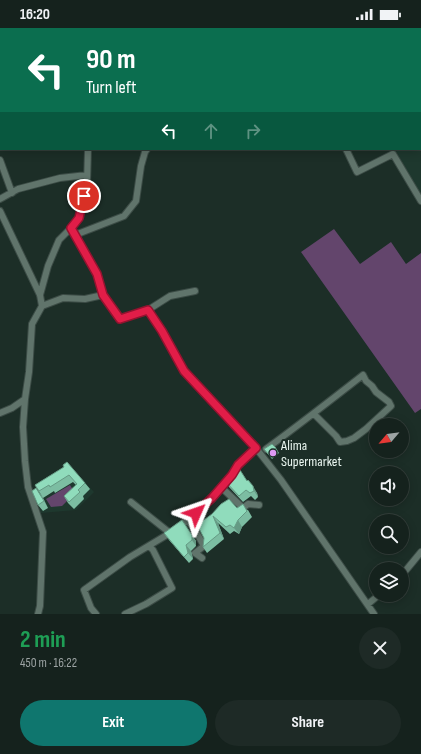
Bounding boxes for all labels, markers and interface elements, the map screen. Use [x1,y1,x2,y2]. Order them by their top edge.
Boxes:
text: 16:20 [20,5,50,24]
text: 90 m [86,43,136,76]
icon: left [20,44,72,96]
text: Turn left [86,77,137,98]
icon: left [158,120,180,142]
icon: ahead [200,120,222,142]
icon: right [242,120,264,142]
pin [67,179,101,213]
icon: arrive [73,185,95,207]
north arrow [369,418,409,458]
map controls [369,418,409,602]
place label: Alima Supermarket [280,437,342,470]
marker: Alima Supermarket [268,448,278,458]
button: sound [369,466,409,506]
position arrow [175,492,217,534]
button: search [369,514,409,554]
button: layers [369,562,409,602]
text: 2 min [20,625,66,654]
button: close [359,627,401,669]
text: 450 m · 16:22 [20,655,77,671]
button: Exit [20,700,207,746]
button: Share [215,700,401,746]

